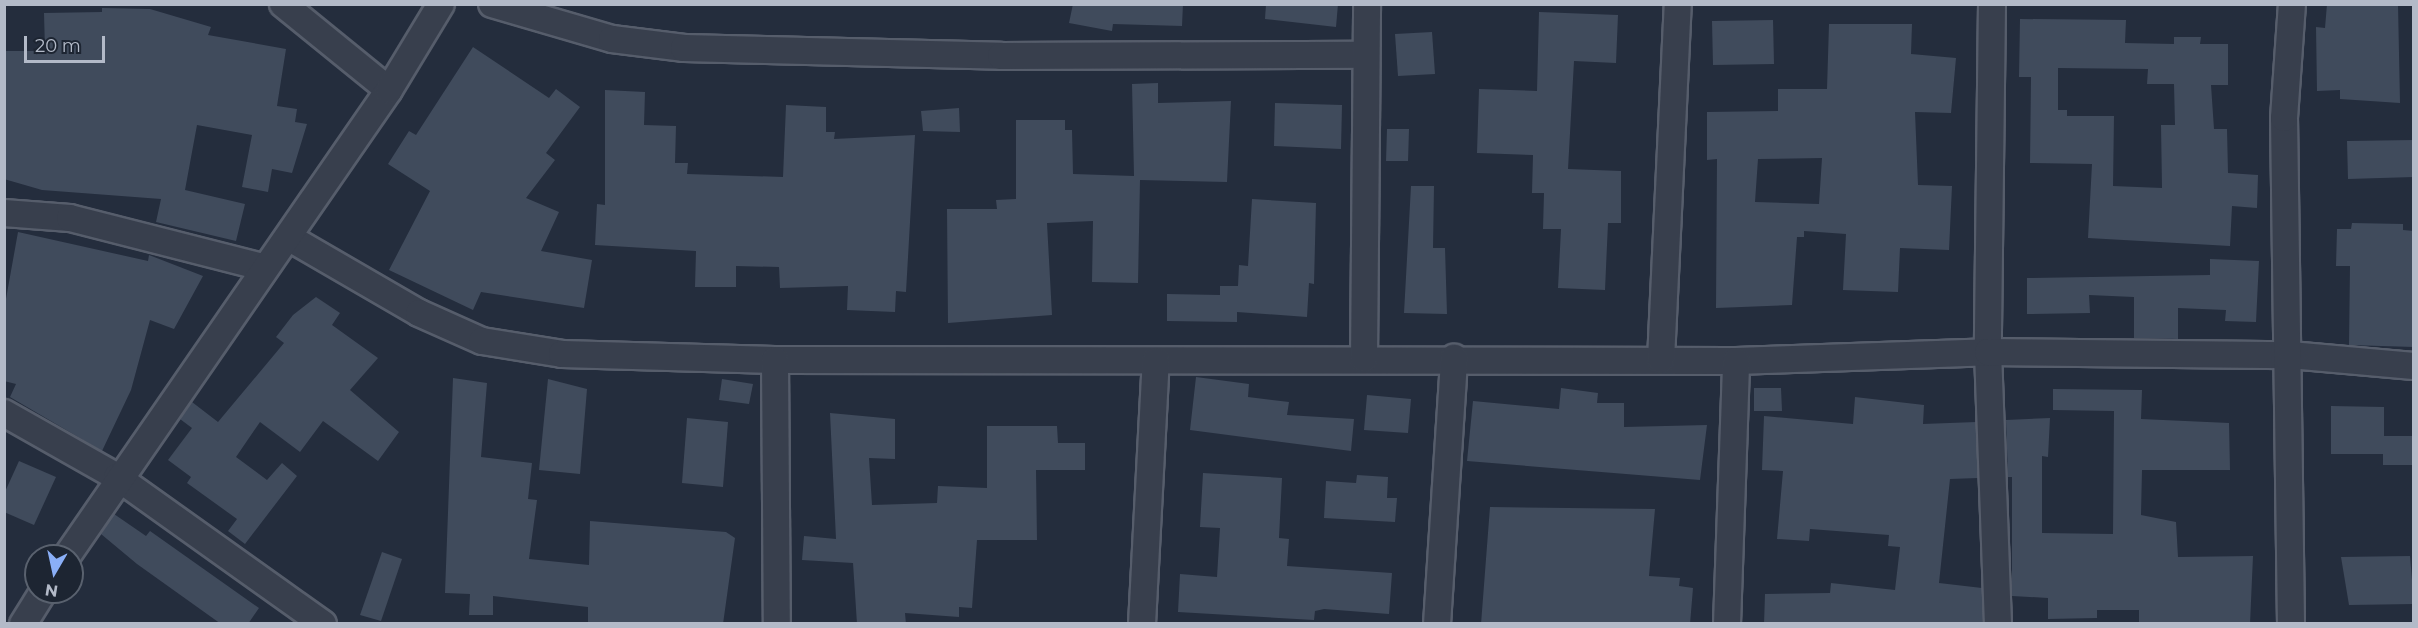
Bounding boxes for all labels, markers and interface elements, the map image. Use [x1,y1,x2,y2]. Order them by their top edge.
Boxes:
scale bar [27,24,108,62]
text: 20 m [35,35,81,57]
north arrow [24,544,84,604]
text: N [44,580,59,601]

